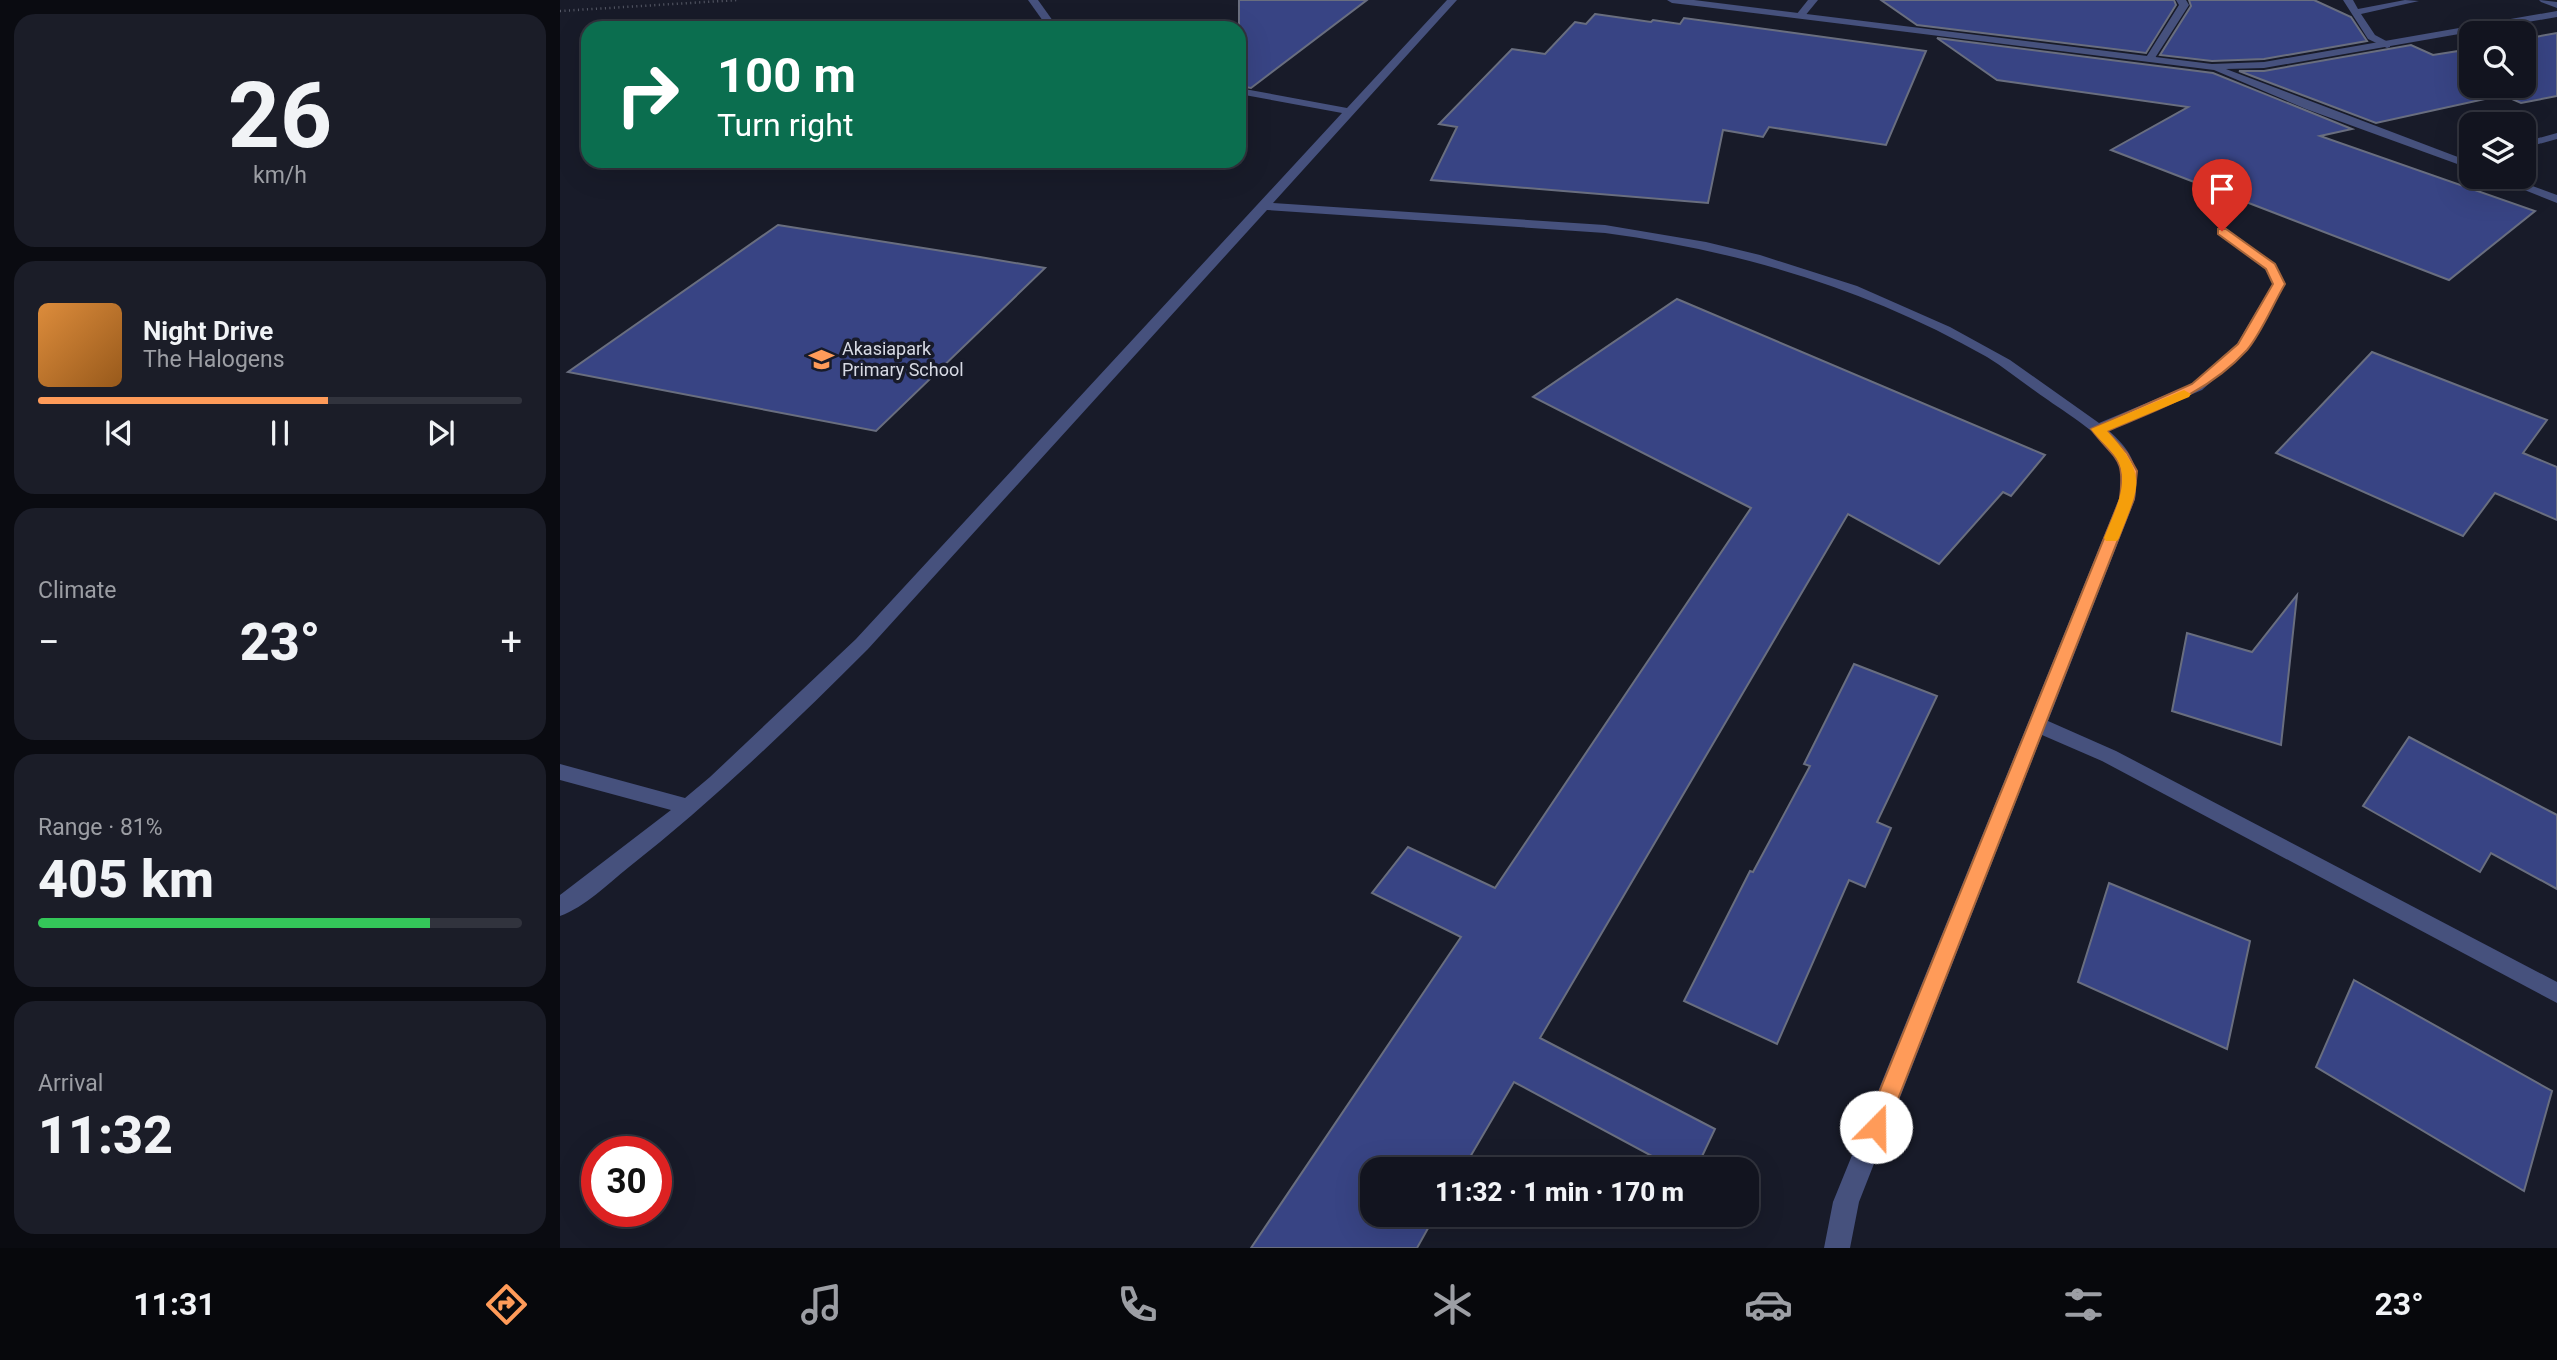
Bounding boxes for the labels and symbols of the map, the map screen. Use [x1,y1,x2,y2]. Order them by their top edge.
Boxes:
pin [2192,159,2252,231]
place label: Akasiapark Primary School [842,338,964,380]
school or university icon: Akasiapark Primary School [808,345,836,373]
position arrow [1839,1090,1913,1164]
speed limit sign: 30 [581,1136,672,1227]

